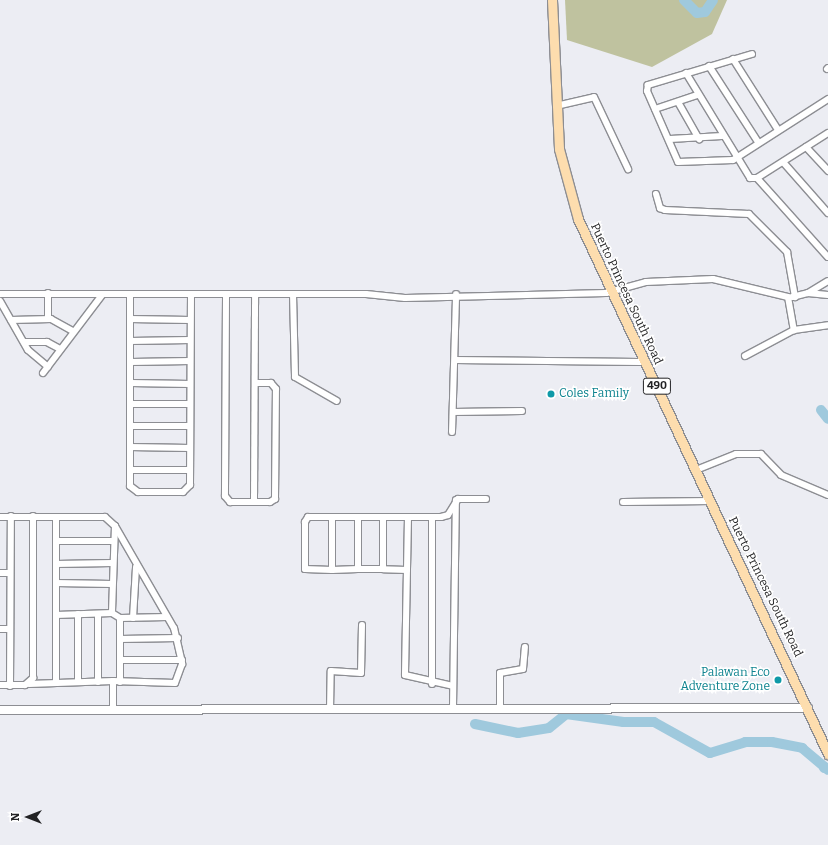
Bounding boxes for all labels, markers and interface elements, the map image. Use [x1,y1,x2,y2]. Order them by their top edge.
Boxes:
street label: Puerto Princesa South Road [587,221,665,367]
road number: 490 [642,377,672,395]
place label: Coles Family [559,387,629,401]
marker: Coles Family [546,389,556,399]
street label: Puerto Princesa South Road [725,515,805,659]
place label: Palawan Eco Adventure Zone [680,666,770,694]
marker: Palawan Eco Adventure Zone [773,675,783,685]
north arrow [8,797,48,837]
text: N [9,813,22,821]

